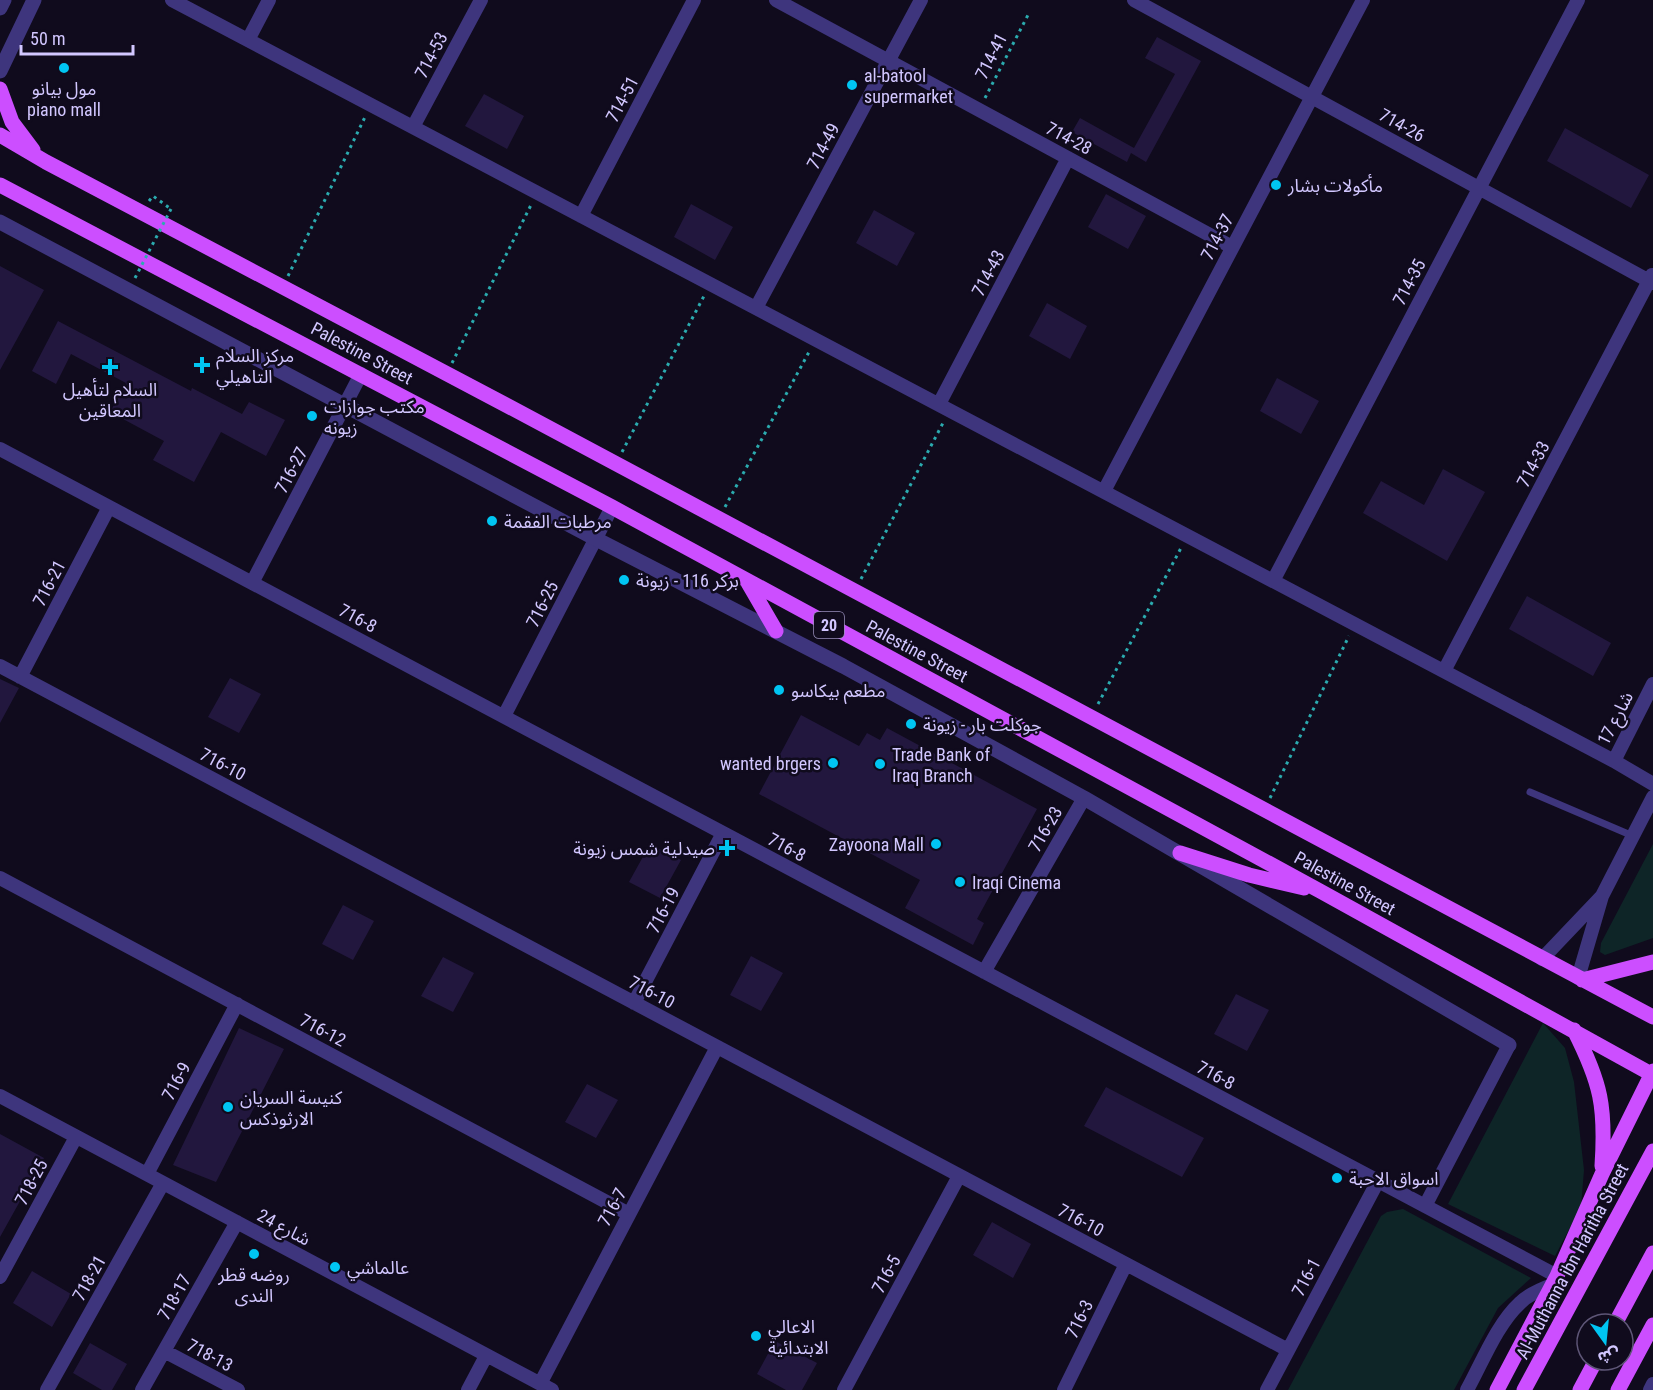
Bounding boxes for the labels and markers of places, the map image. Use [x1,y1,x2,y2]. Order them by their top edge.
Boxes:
marker: مول بيانو piano mall [57,61,71,75]
place label: al-batool supermarket [864,65,953,107]
place label: مول بيانو piano mall [27,78,101,120]
marker: al-batool supermarket [845,78,859,92]
place label: مأكولات بشار [1287,174,1383,197]
marker: مأكولات بشار [1269,178,1283,192]
place label: مركز السلام التاهيلي [216,345,294,390]
marker: مركز السلام التاهيلي [193,356,211,374]
marker: السلام لتأهيل المعاقين [101,358,119,376]
place label: السلام لتأهيل المعاقين [63,378,157,422]
place label: مكتب جوازات زيونه [324,396,425,439]
marker: مكتب جوازات زيونه [305,409,319,423]
place label: مرطبات الفقمة [504,511,612,533]
marker: مرطبات الفقمة [485,514,499,528]
place label: بركر 116 - زيونة [636,570,739,592]
marker: بركر 116 - زيونة [617,573,631,587]
place label: مطعم بيكاسو [791,680,885,704]
marker: مطعم بيكاسو [772,683,786,697]
place label: جوكلت بار - زيونة [923,714,1042,736]
marker: جوكلت بار - زيونة [904,717,918,731]
place label: Trade Bank of Iraq Branch [892,744,990,786]
place label: wanted brgers [720,753,821,774]
marker: wanted brgers [826,756,840,770]
marker: Trade Bank of Iraq Branch [873,757,887,771]
place label: Zayoona Mall [829,834,924,855]
marker: Zayoona Mall [929,837,943,851]
place label: صيدلية شمس زيونة [573,838,715,860]
marker: صيدلية شمس زيونة [720,841,734,855]
place label: Iraqi Cinema [972,872,1061,893]
marker: Iraqi Cinema [953,875,967,889]
place label: كنيسة السريان الارثوذكس [240,1087,343,1130]
marker: كنيسة السريان الارثوذكس [221,1100,235,1114]
place label: اسواق الاحبة [1349,1168,1439,1190]
marker: اسواق الاحبة [1330,1171,1344,1185]
marker: روضه قطر الندى [247,1247,261,1261]
place label: عالماشي [347,1257,409,1281]
marker: عالماشي [328,1260,342,1274]
place label: روضه قطر الندى [217,1264,290,1307]
place label: الاعالي الابتدائية [768,1316,828,1358]
marker: الاعالي الابتدائية [749,1329,763,1343]

